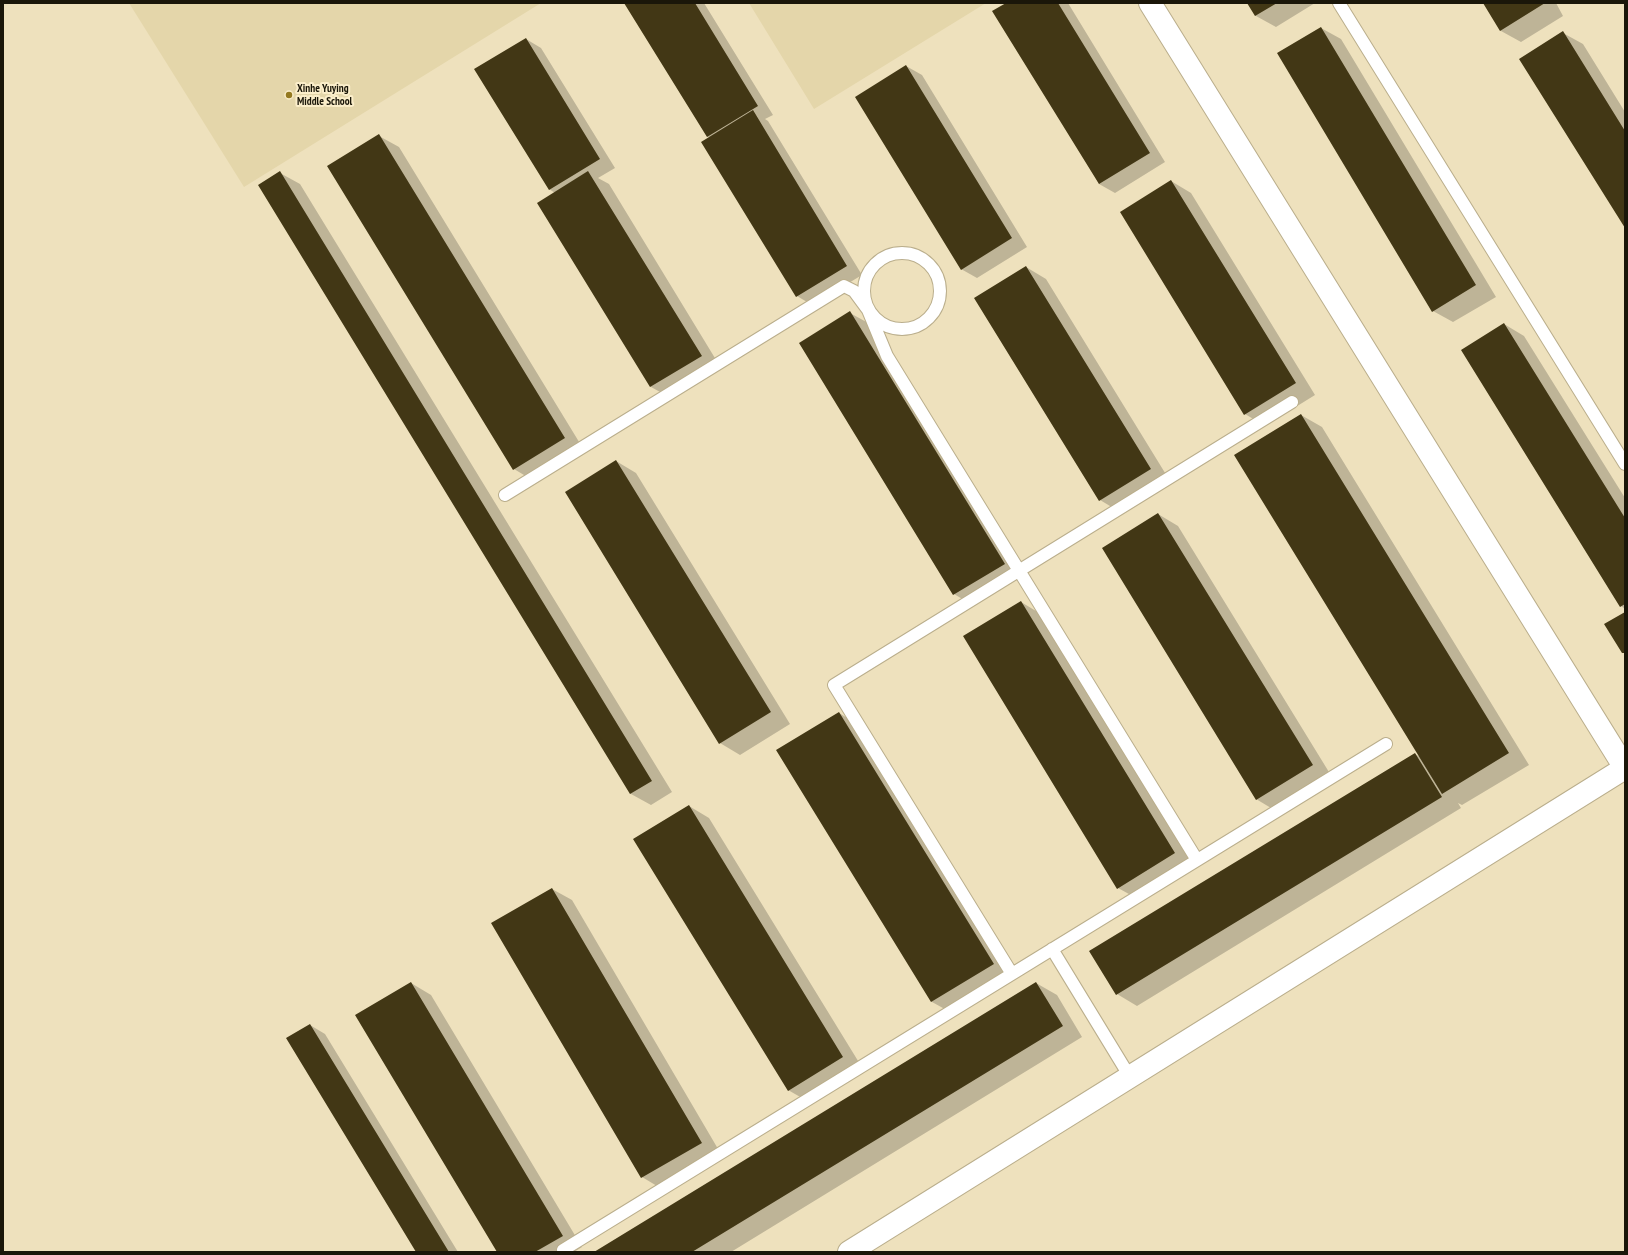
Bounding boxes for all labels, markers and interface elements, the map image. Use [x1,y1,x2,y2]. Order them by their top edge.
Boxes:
place label: Xinhe Yuying Middle School [297,82,352,108]
marker: Xinhe Yuying Middle School [284,90,294,100]

